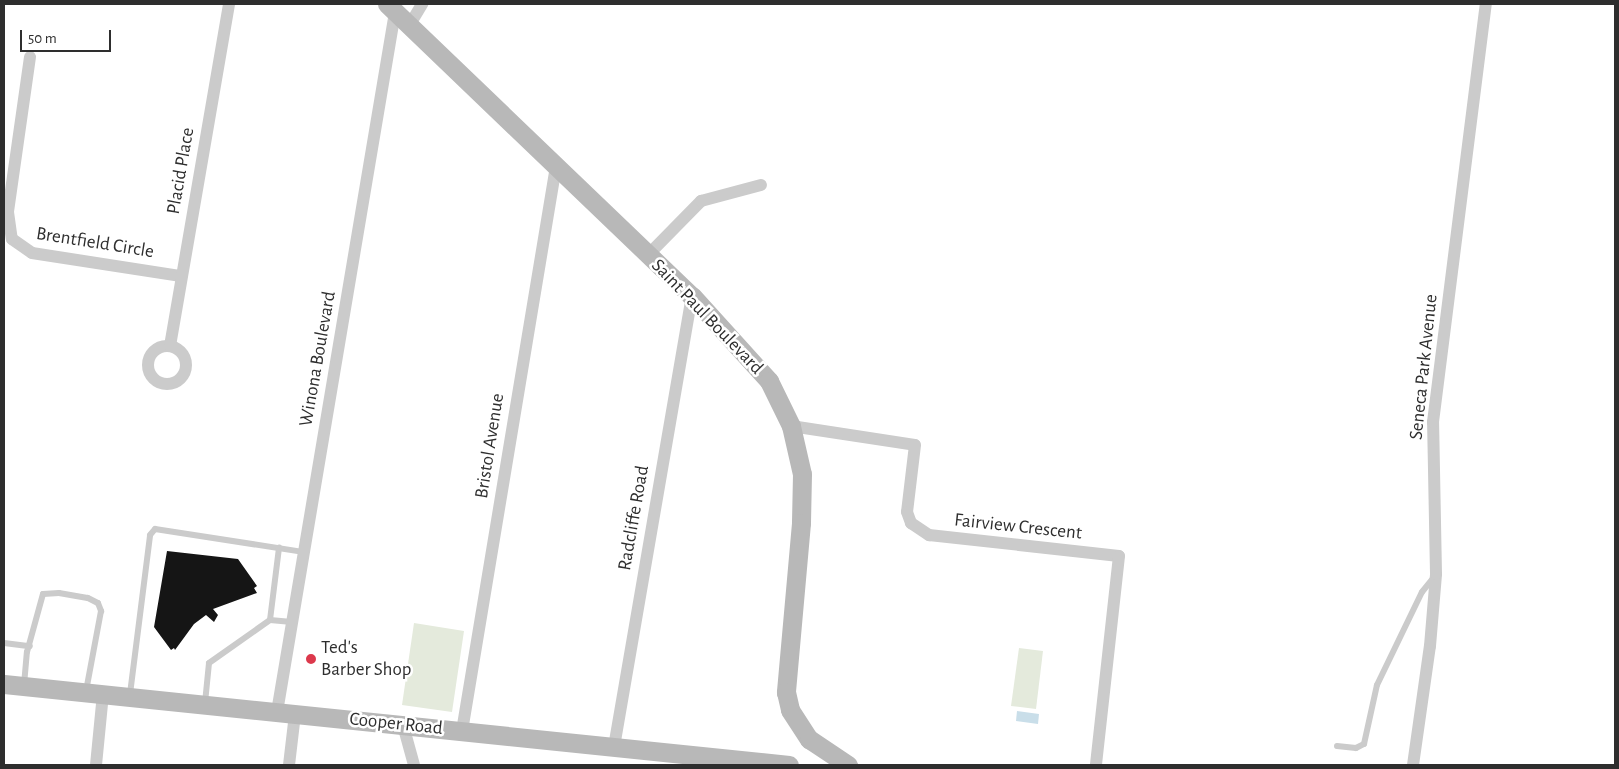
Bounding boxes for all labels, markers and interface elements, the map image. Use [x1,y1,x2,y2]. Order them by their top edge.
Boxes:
scale bar [22,20,114,52]
text: 50 m [28,31,57,46]
street label: Placid Place [162,126,200,216]
street label: Brentfield Circle [34,222,156,264]
street label: Saint Paul Boulevard [646,255,768,379]
street label: Winona Boulevard [295,290,341,428]
street label: Seneca Park Avenue [1405,293,1443,441]
street label: Bristol Avenue [470,392,510,500]
street label: Radcliffe Road [614,464,654,572]
street label: Fairview Crescent [953,509,1083,545]
place label: Ted's Barber Shop [321,637,411,681]
marker: Ted's Barber Shop [305,653,317,665]
street label: Cooper Road [348,708,444,740]

